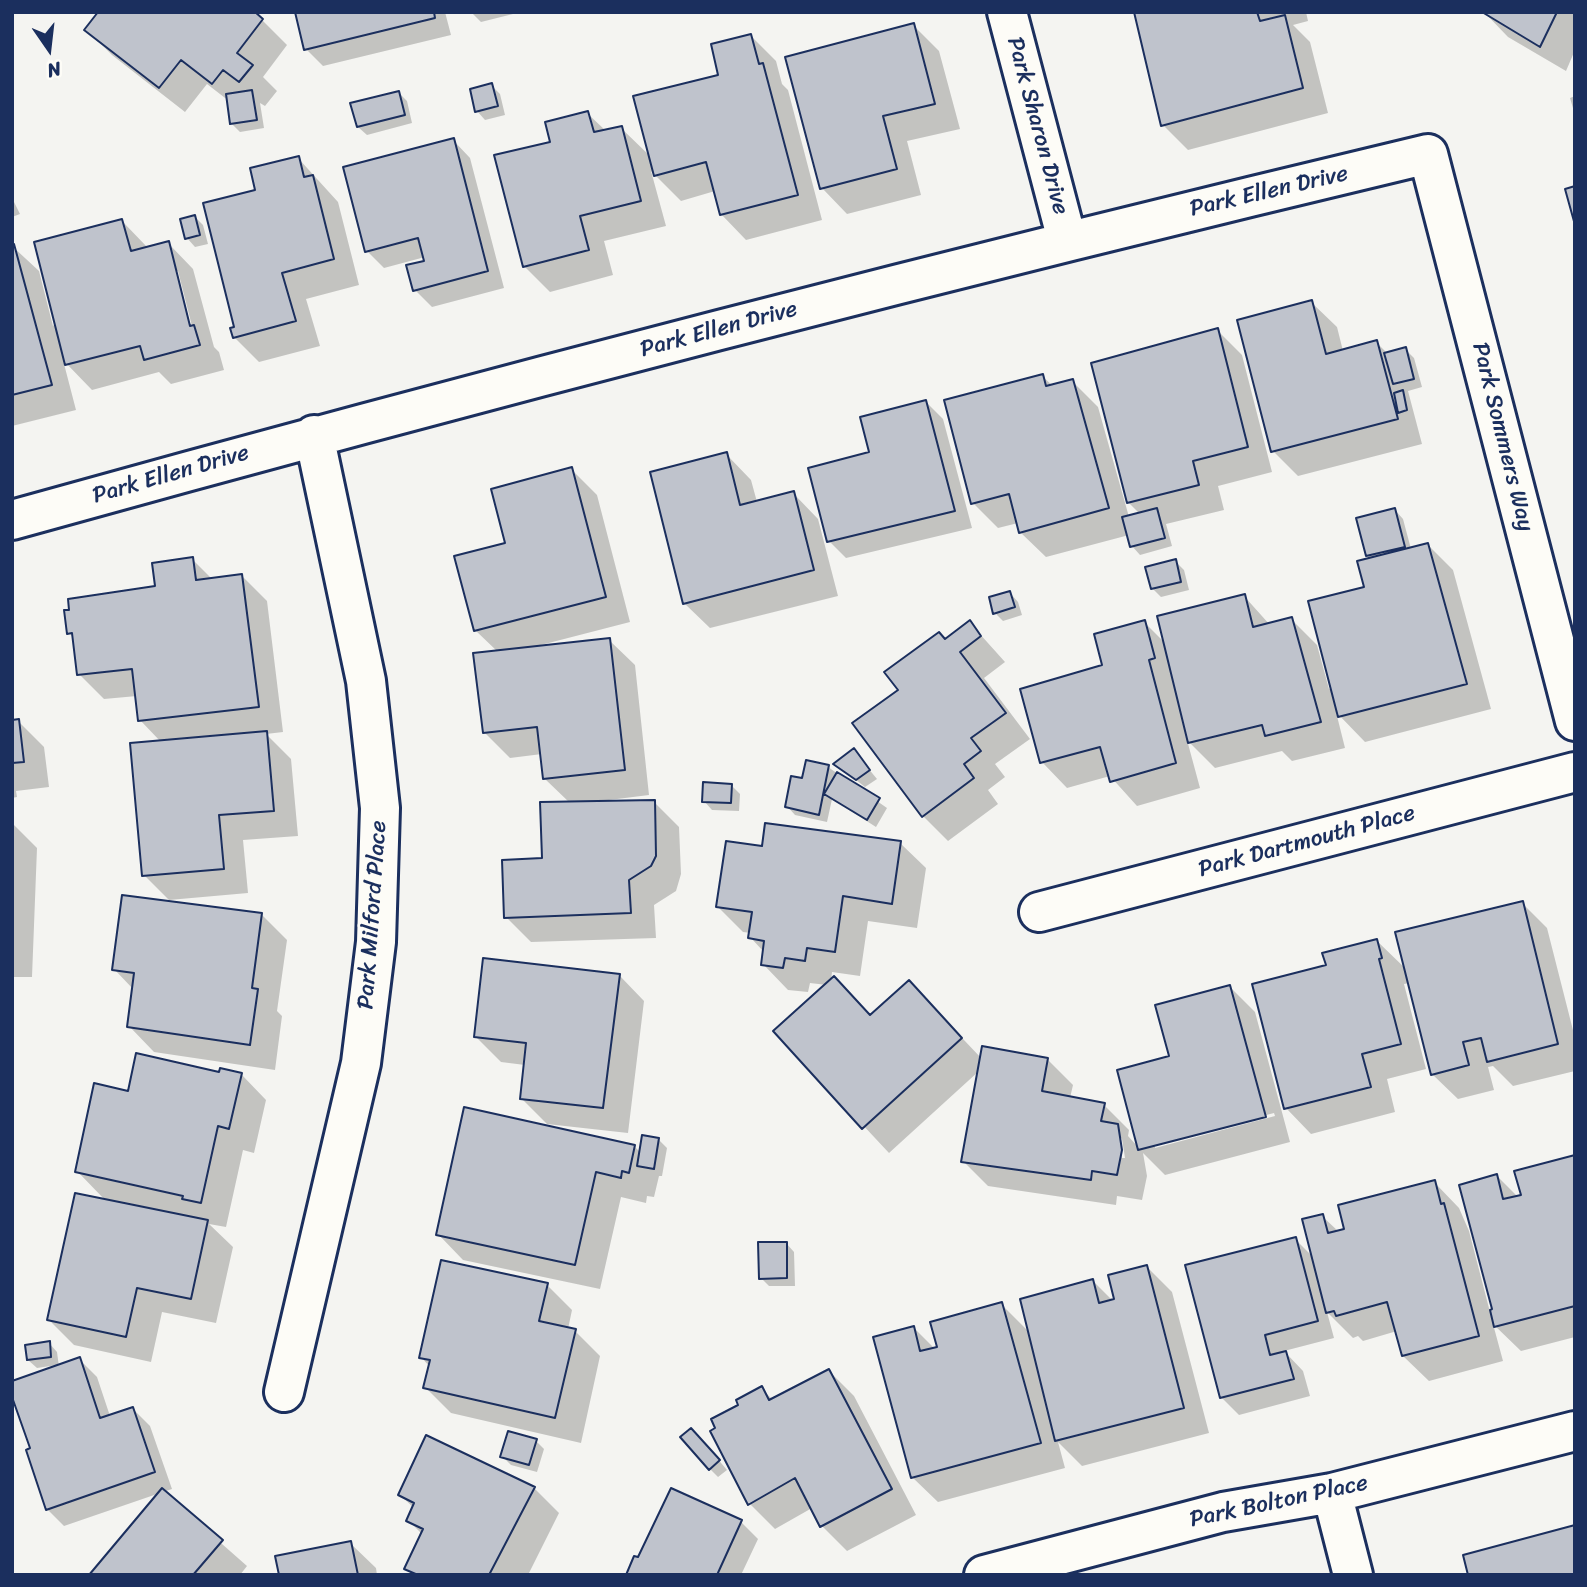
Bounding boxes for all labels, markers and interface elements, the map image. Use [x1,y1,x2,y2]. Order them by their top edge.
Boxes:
north arrow [14,14,84,84]
street label: Park Sharon Drive [1000,34,1074,218]
text: N [44,52,65,87]
street label: Park Ellen Drive [1187,160,1351,224]
street label: Park Ellen Drive [638,296,800,364]
street label: Park Sommers Way [1465,340,1539,534]
street label: Park Ellen Drive [90,439,252,511]
street label: Park Dartmouth Place [1196,800,1418,884]
street label: Park Milford Place [353,820,393,1010]
street label: Park Bolton Place [1187,1470,1371,1534]

